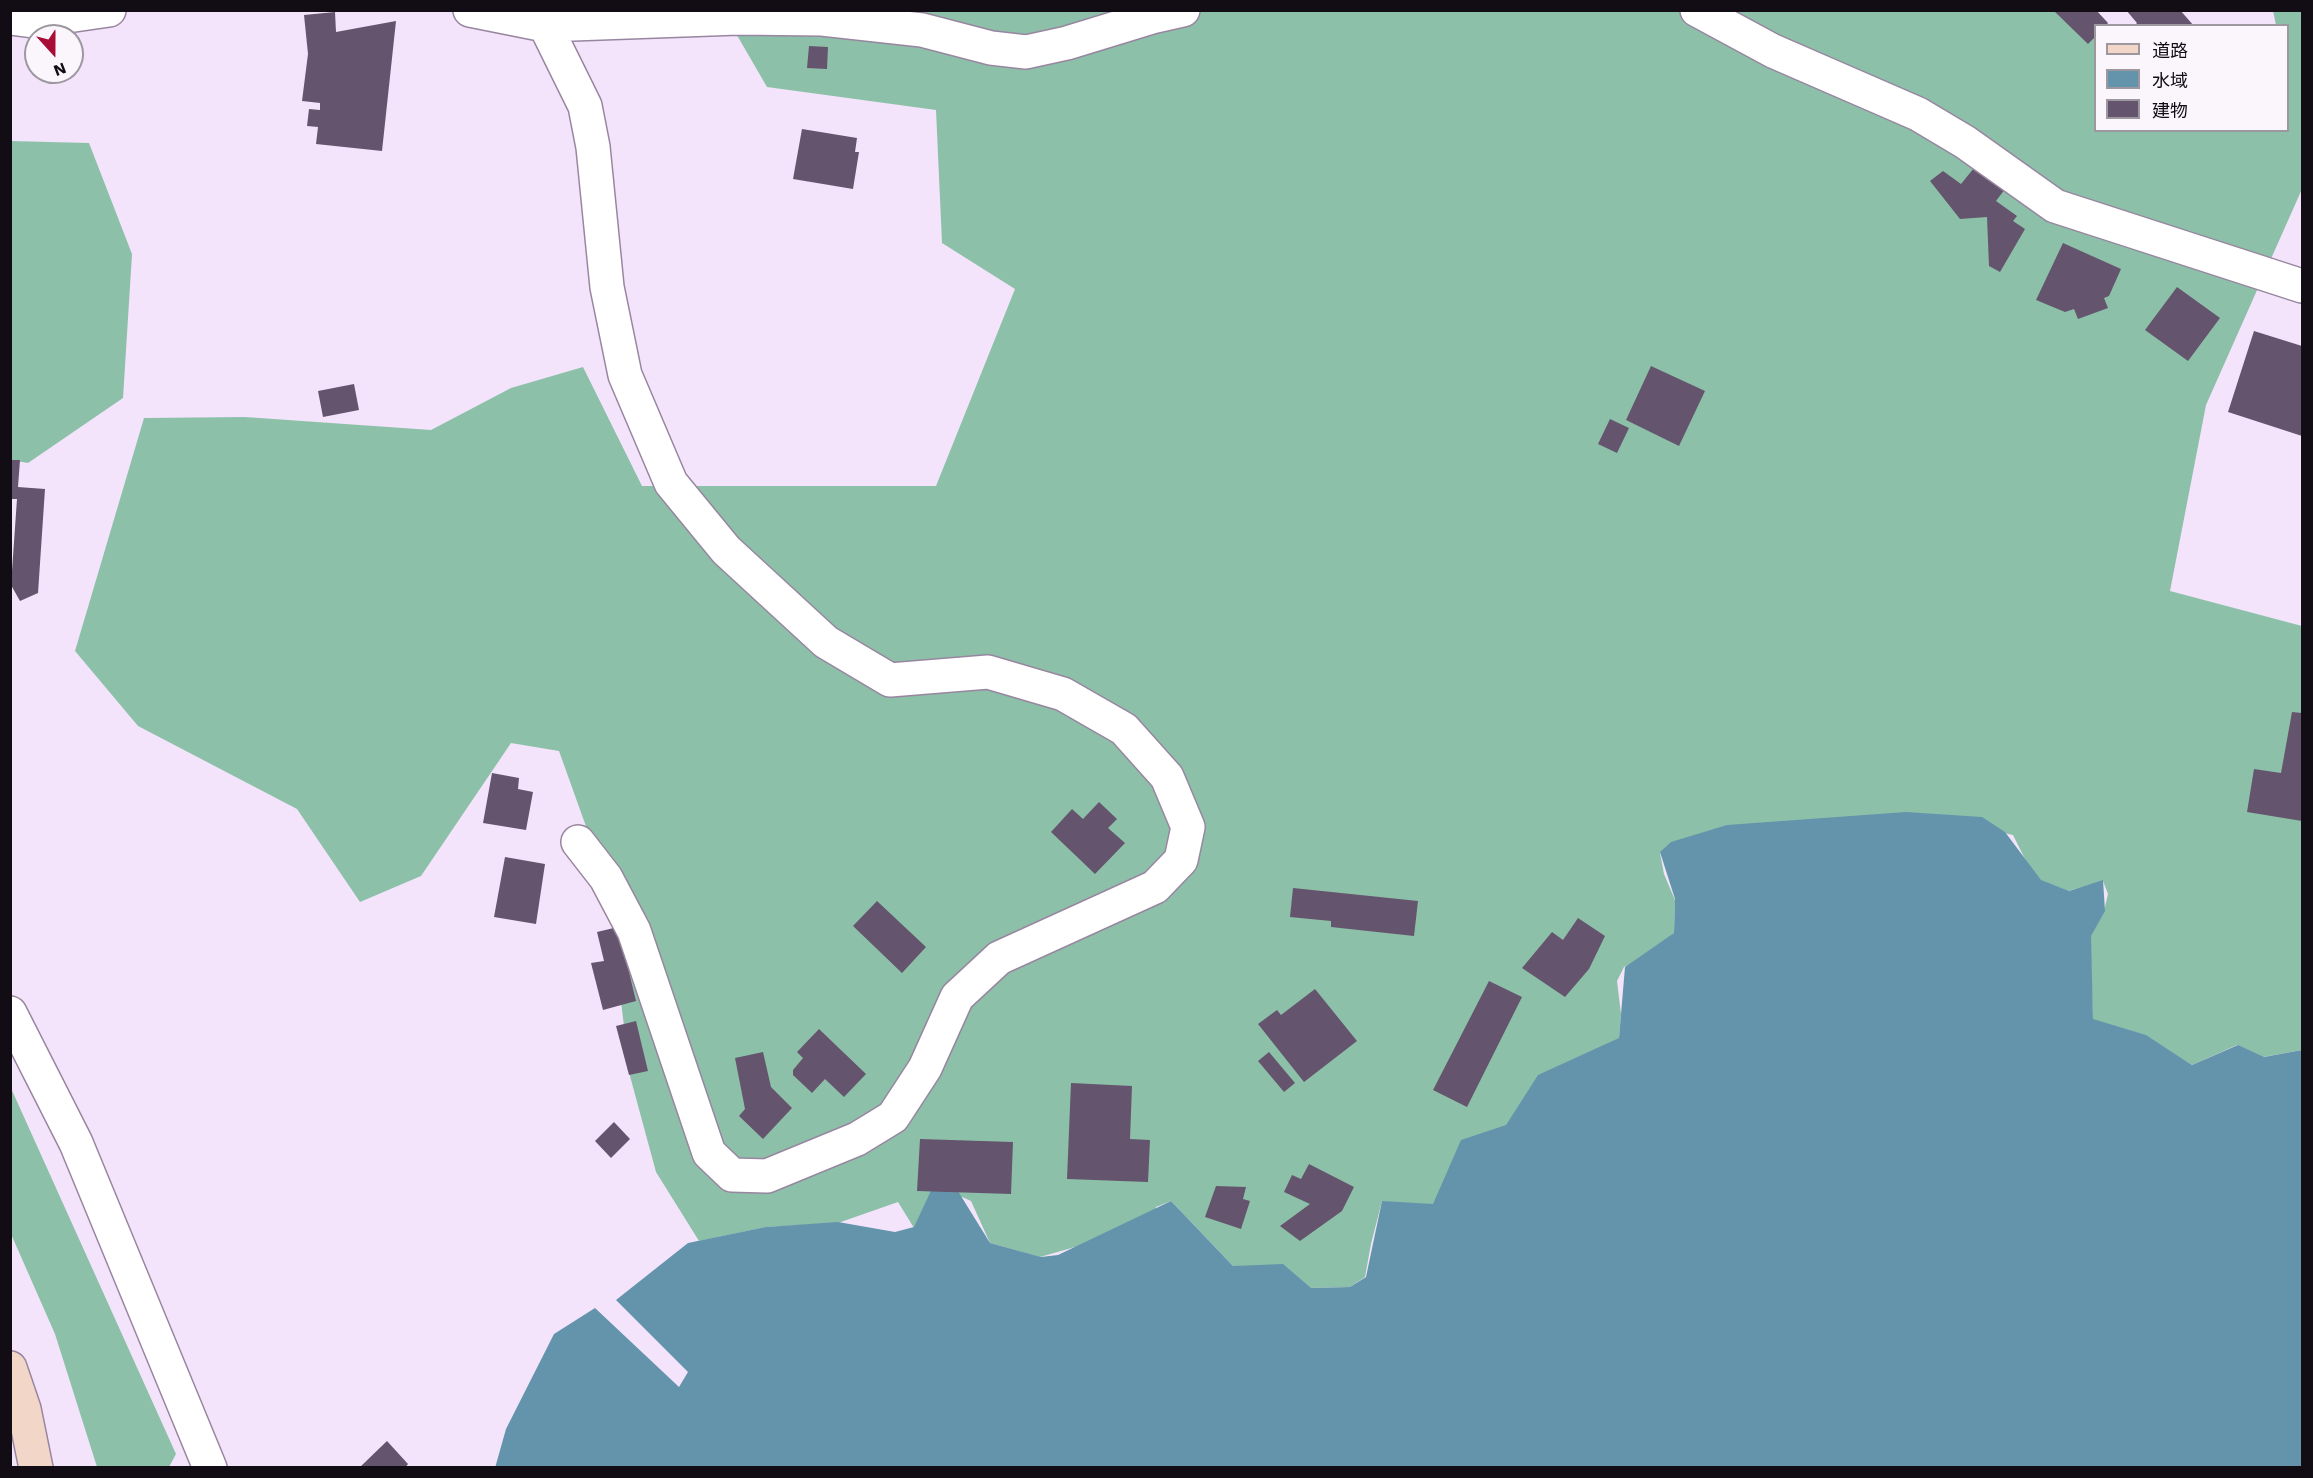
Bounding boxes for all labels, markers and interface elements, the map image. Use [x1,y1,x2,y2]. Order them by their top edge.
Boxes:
north arrow [24,24,84,84]
legend [2094,24,2289,132]
text: 道路 [2152,40,2188,61]
text: N [51,58,69,80]
text: 水域 [2152,70,2188,91]
text: 建物 [2152,100,2188,121]

